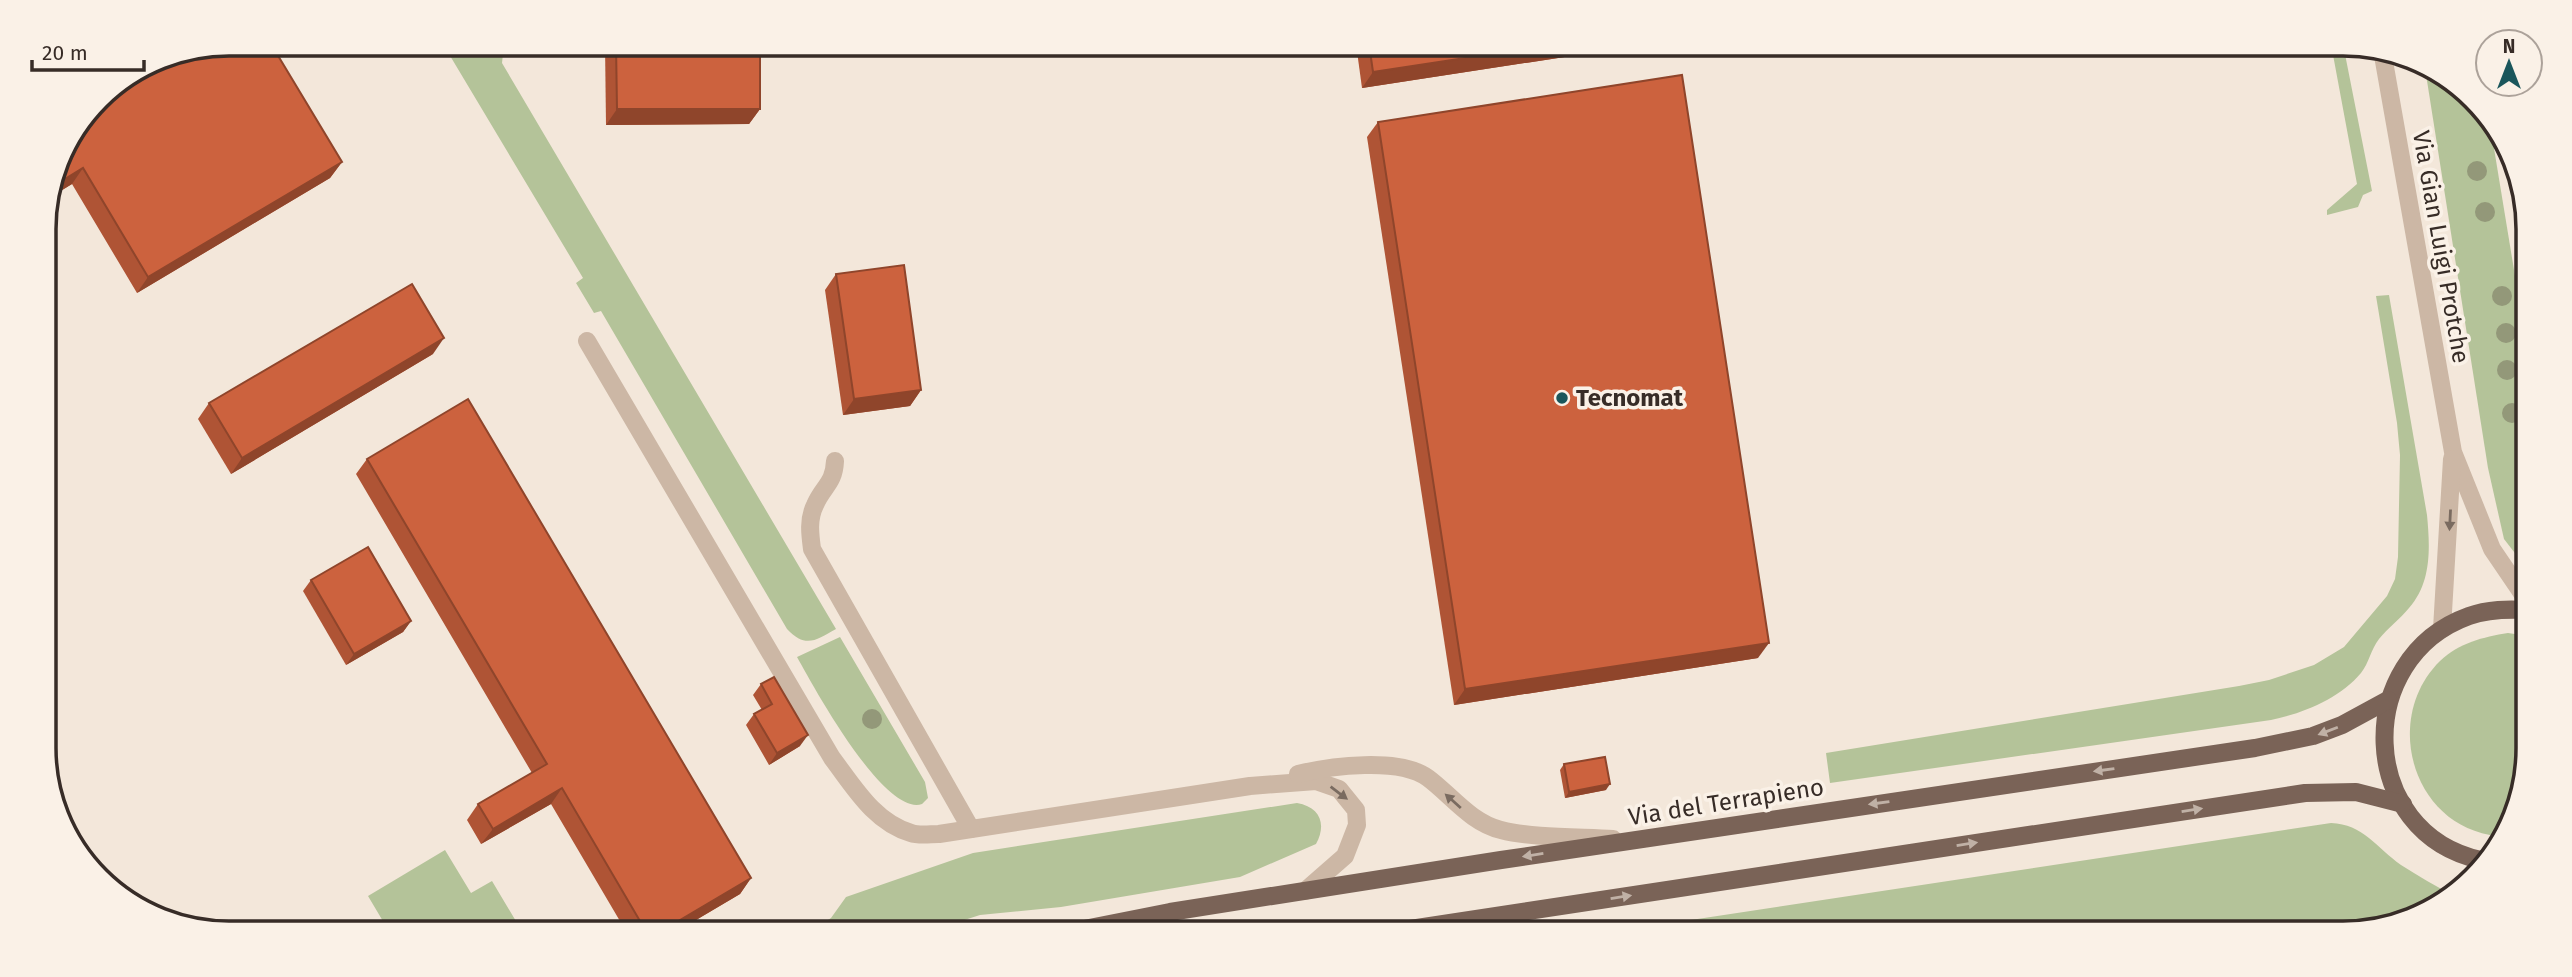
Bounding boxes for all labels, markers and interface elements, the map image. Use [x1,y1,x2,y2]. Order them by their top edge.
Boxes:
scale bar [32,28,144,72]
north arrow [2474,28,2544,98]
text: N [2503,35,2515,58]
text: 20 m [42,40,88,66]
street label: Via Gian Luigi Protche [2407,128,2475,366]
place label: Tecnomat [1576,384,1684,412]
marker: Tecnomat [1554,390,1570,406]
one-way arrow [2444,509,2455,531]
one-way arrow [2317,725,2338,736]
one-way arrow [2093,765,2115,776]
street label: Via del Terrapieno [1626,773,1826,831]
one-way arrow [1330,786,1349,800]
one-way arrow [1444,793,1462,809]
one-way arrow [1868,798,1890,809]
one-way arrow [2181,805,2203,816]
one-way arrow [1956,839,1978,850]
one-way arrow [1522,850,1544,861]
one-way arrow [1610,891,1632,902]

